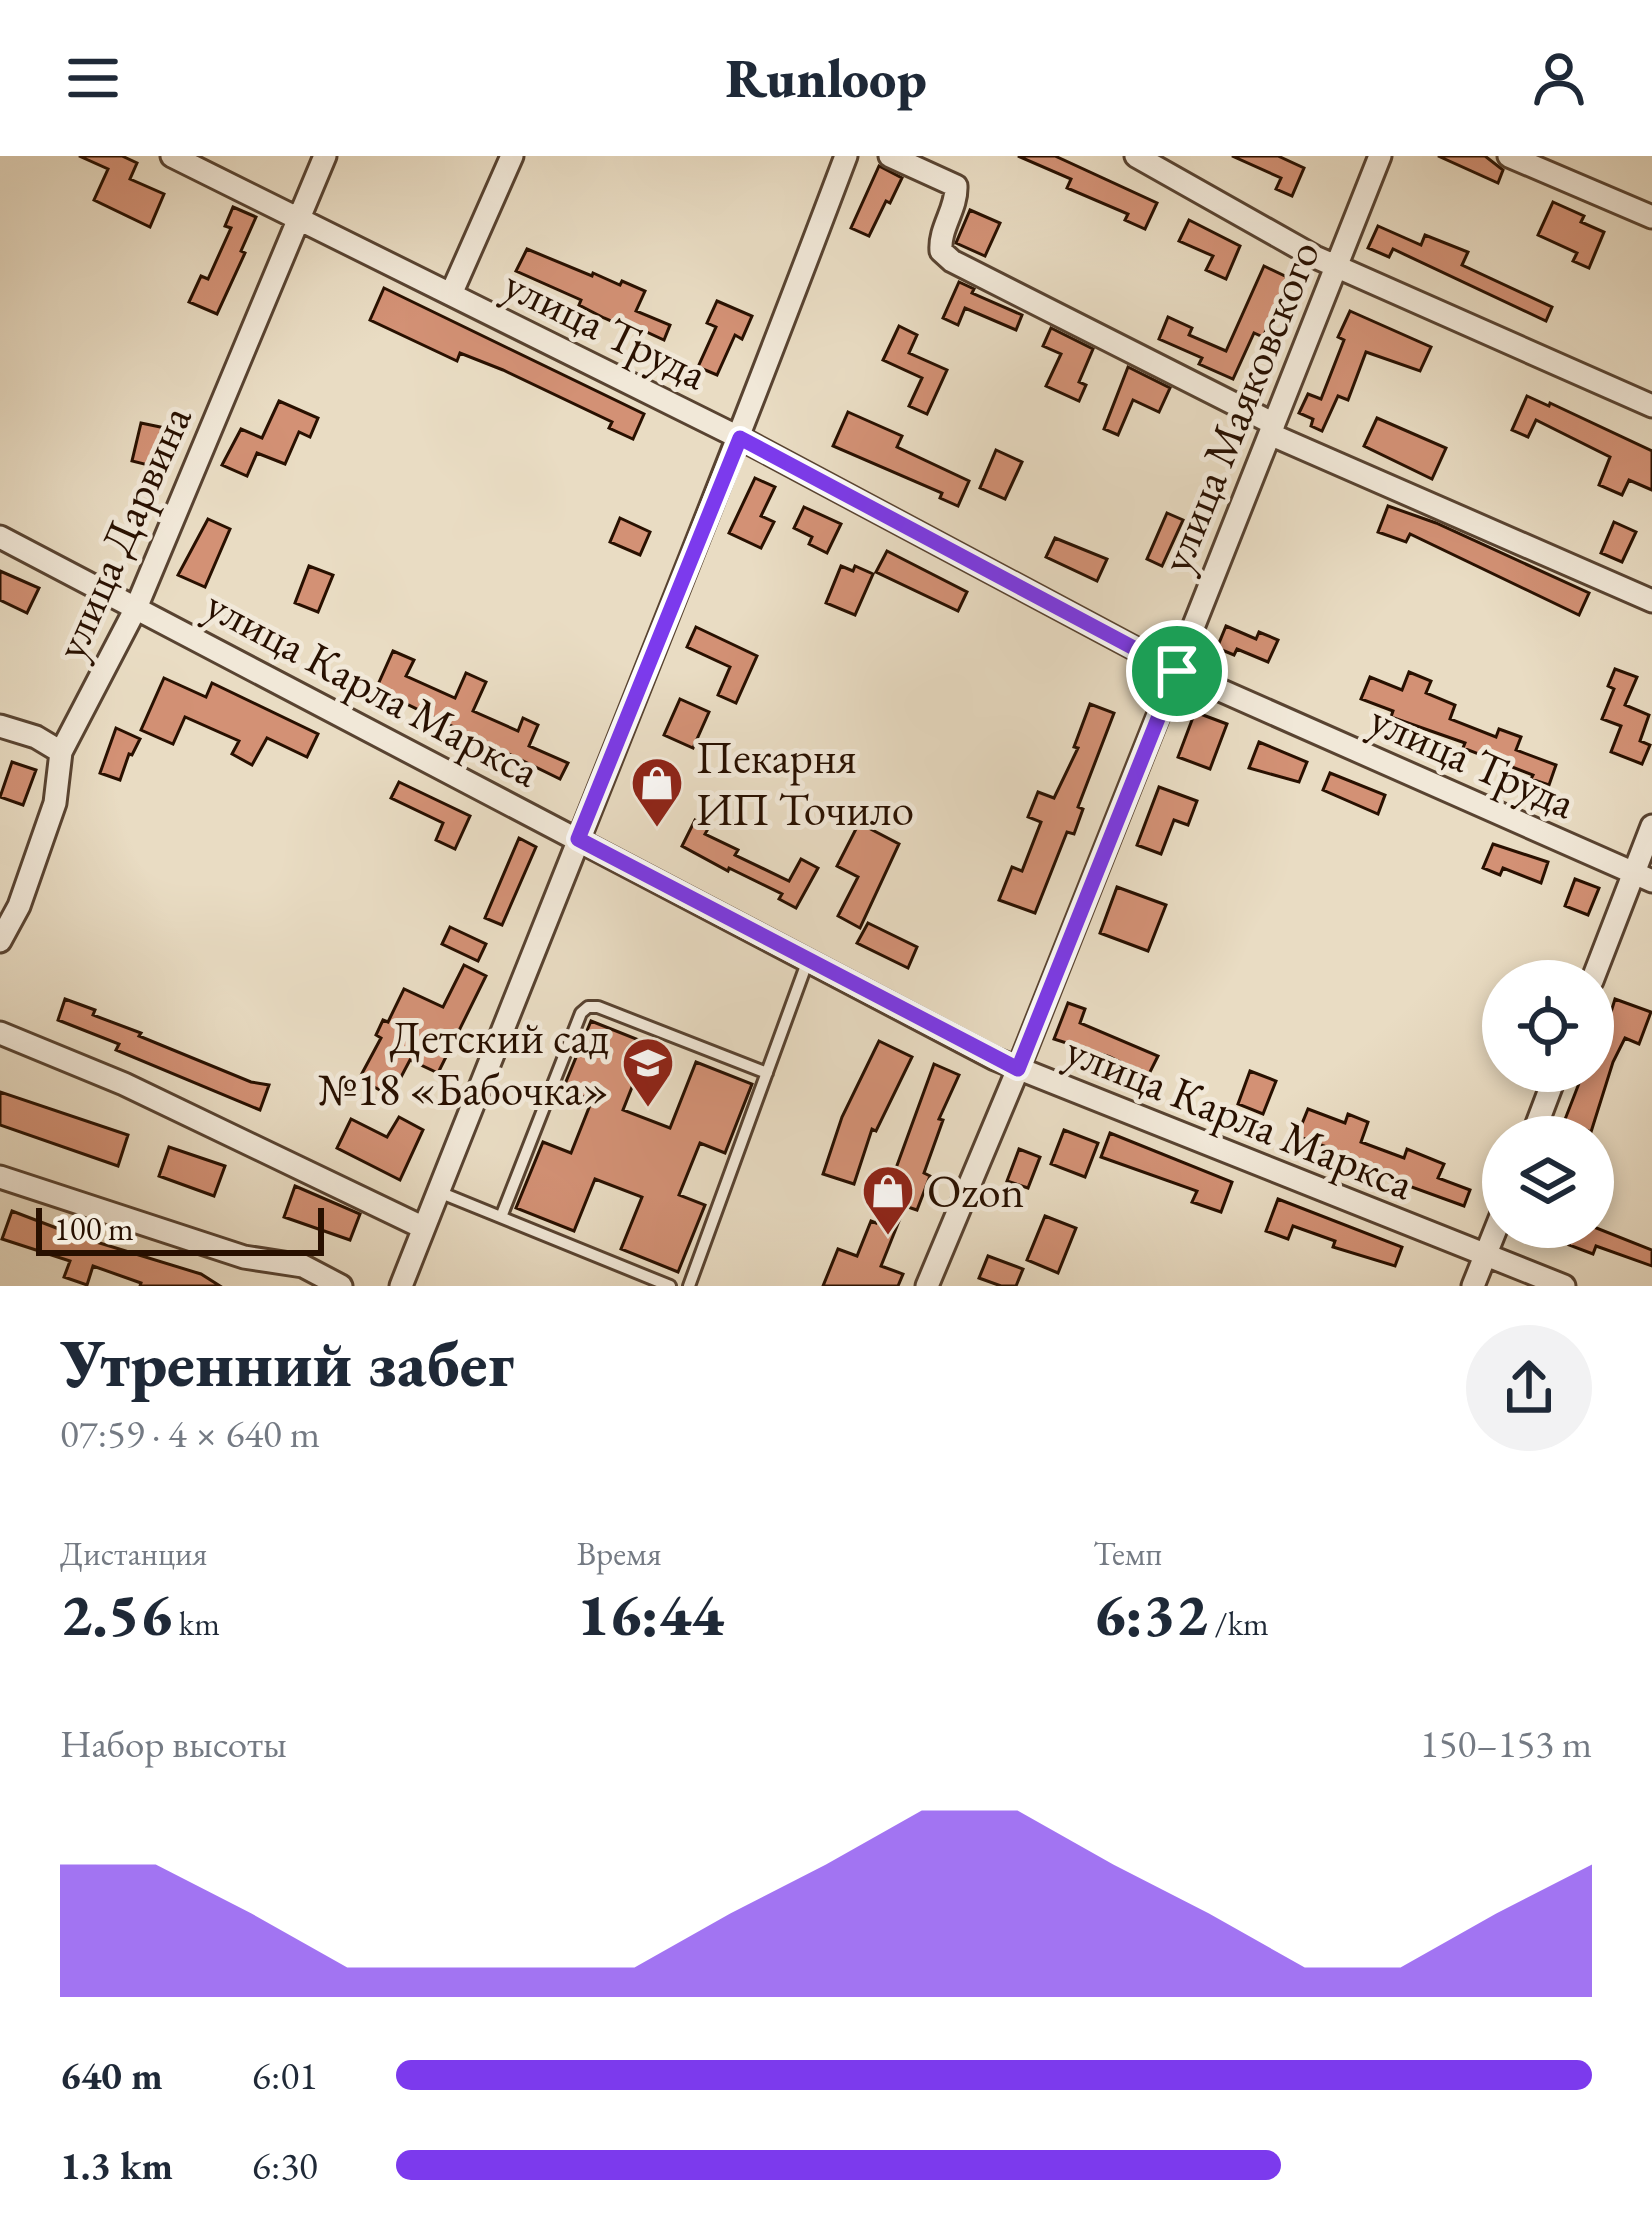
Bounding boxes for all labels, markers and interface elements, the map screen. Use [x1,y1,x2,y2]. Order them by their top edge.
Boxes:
text: Runloop [725,43,927,113]
icon: menu [60,45,126,111]
icon: person [1526,45,1592,111]
street label: улица Маяковского [1146,232,1332,580]
street label: улица Труда [495,254,717,402]
street label: улица Дарвина [40,396,204,668]
street label: улица Карла Маркса [196,575,550,799]
pin [1126,620,1228,722]
icon: arrive [1144,638,1210,704]
street label: улица Труда [1361,689,1585,831]
place label: Пекарня ИП Точило [696,728,914,838]
shop icon: Пекарня ИП Точило [629,755,685,829]
map controls [1482,960,1614,1248]
button: locate [1482,960,1614,1092]
place label: Детский сад №18 «Бабочка» [318,1008,609,1118]
street label: улица Карла Маркса [1058,1020,1422,1212]
school or university icon: Детский сад №18 «Бабочка» [620,1035,676,1109]
button: layers [1482,1116,1614,1248]
place label: Ozon [927,1162,1024,1220]
shop icon: Ozon [860,1163,916,1237]
scale bar [36,1202,324,1255]
text: 100 m [54,1207,134,1250]
text: Утренний забег [60,1320,514,1406]
button: share [1466,1325,1592,1451]
text: 07:59 · 4 × 640 m [60,1408,320,1459]
text: Дистанция [60,1532,207,1575]
text: Время [577,1532,661,1575]
text: Темп [1093,1532,1162,1575]
text: 2.56 [60,1575,172,1653]
text: 16:44 [577,1575,724,1653]
text: 6:32 [1093,1575,1208,1653]
text: km [172,1602,220,1645]
text: /km [1208,1602,1269,1645]
text: Набор высоты [60,1718,287,1769]
text: 150–153 m [1420,1718,1592,1769]
text: 640 m [60,2050,163,2101]
text: 6:01 [252,2050,318,2101]
text: 1.3 km [60,2140,173,2191]
text: 6:30 [252,2140,318,2191]

